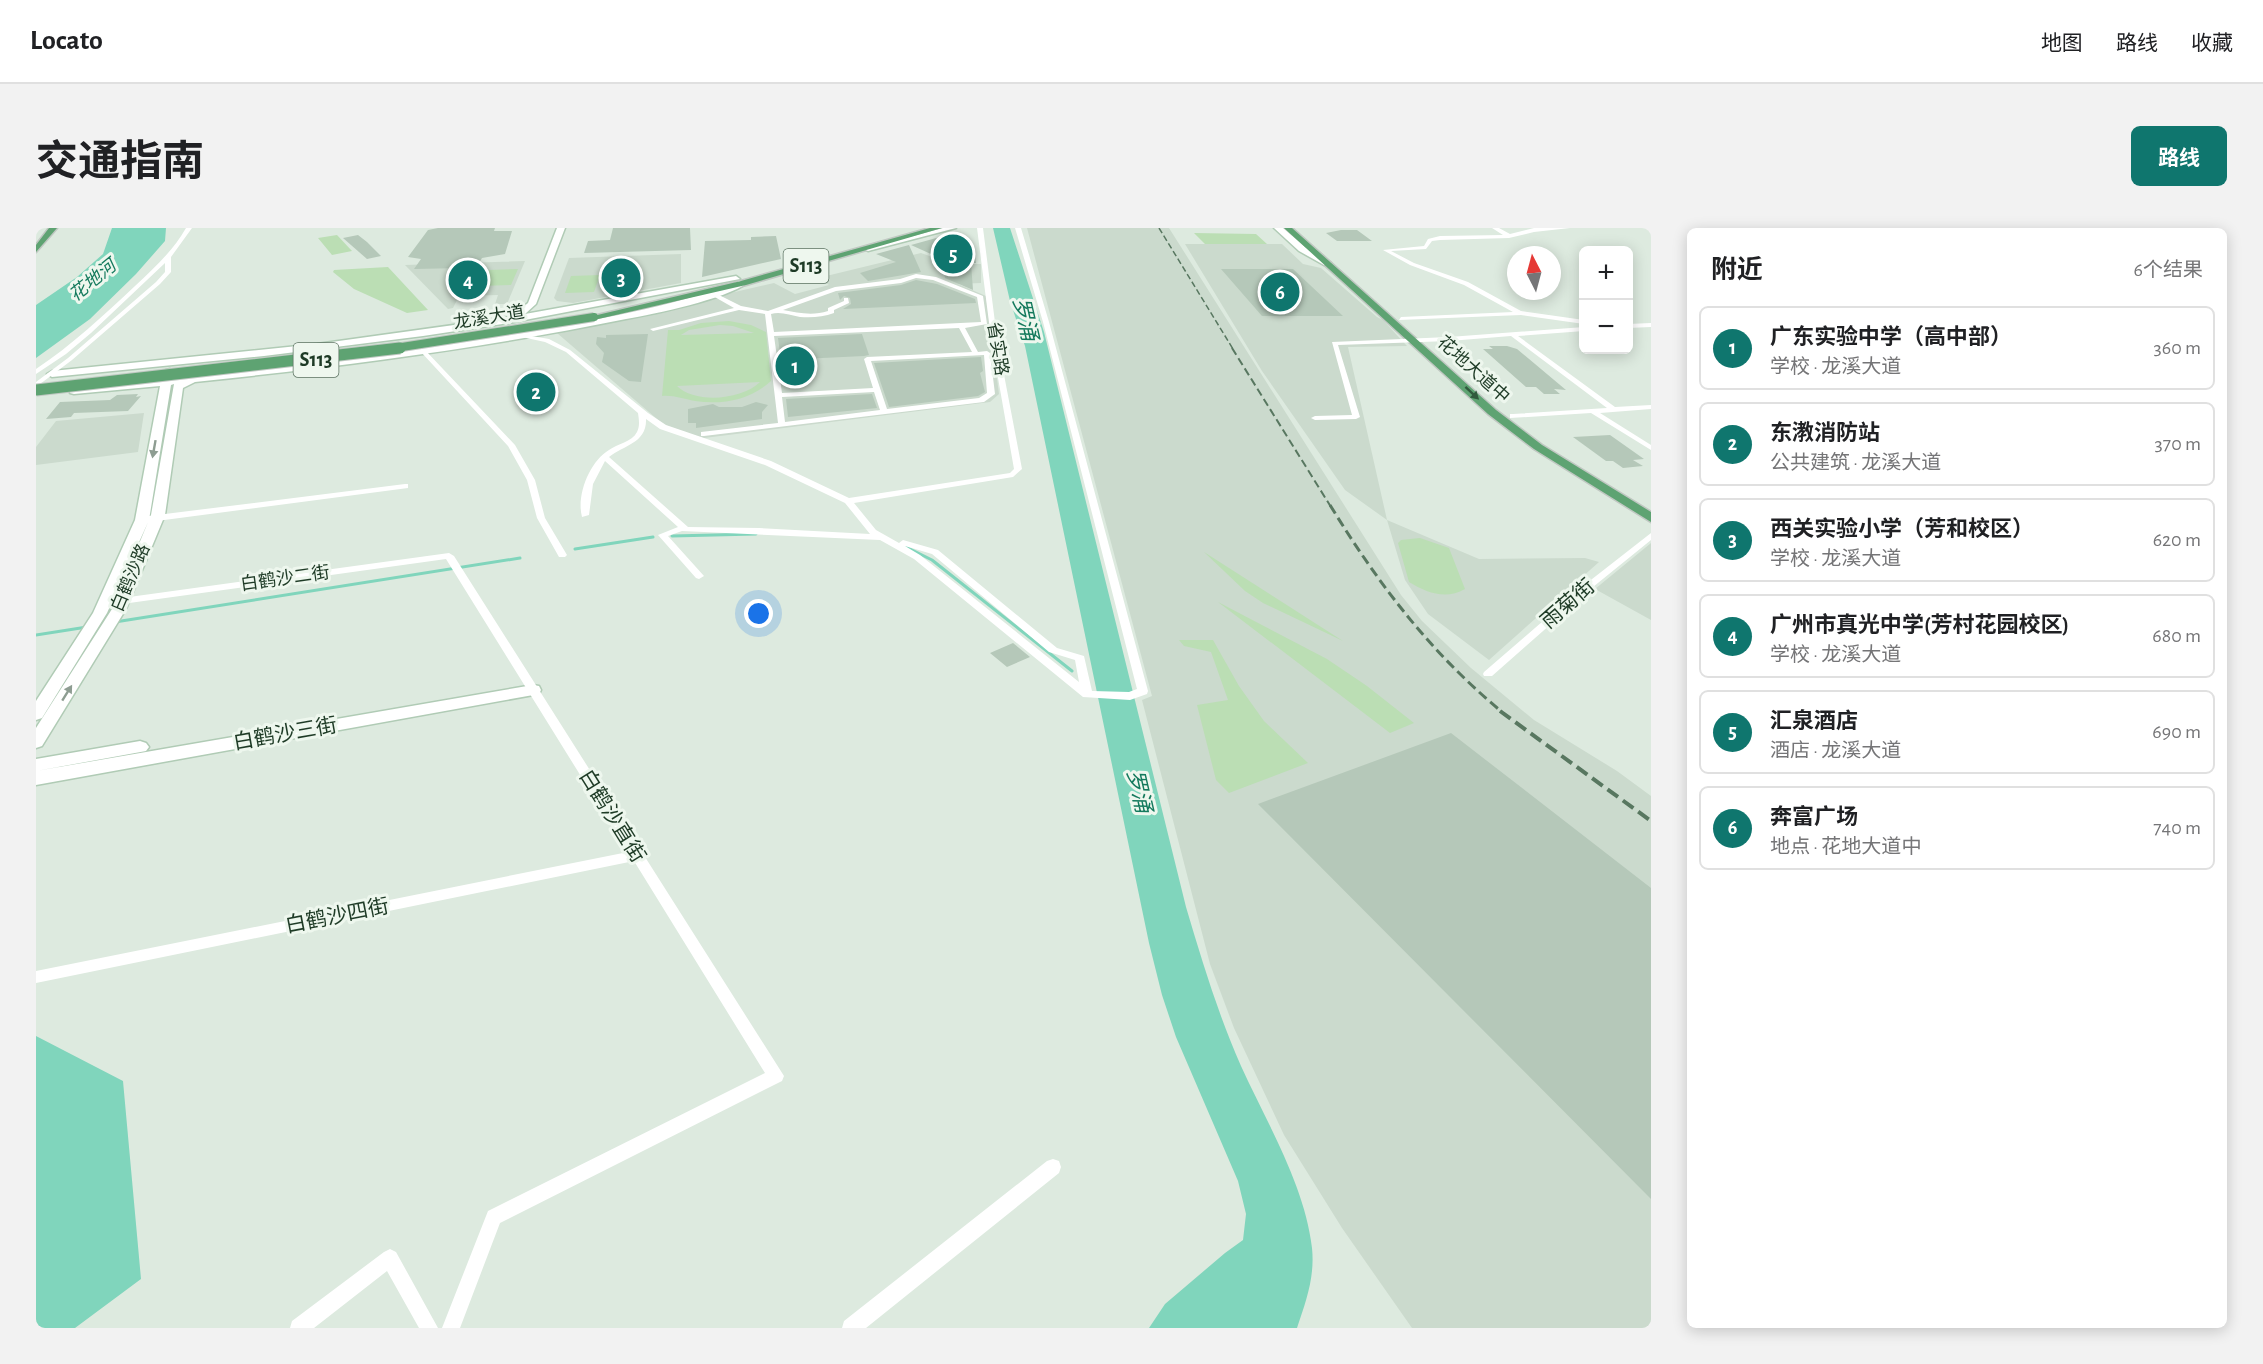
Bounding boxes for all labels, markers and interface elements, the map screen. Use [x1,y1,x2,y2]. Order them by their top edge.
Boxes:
text: Locato [30,27,103,55]
text: 地图 [2041,33,2083,54]
text: 路线 [2116,33,2158,54]
text: 收藏 [2191,33,2233,54]
button: 路线 [2131,126,2227,186]
text: 交通指南 [36,141,204,183]
pin: 5 [934,231,972,276]
north arrow [1507,246,1561,300]
map controls [1579,246,1633,354]
button: + [1579,246,1633,300]
road number: S113 [784,249,828,283]
water label: 花地河 [65,254,122,305]
pin: 3 [602,256,640,300]
pin: 4 [448,257,488,302]
text: 附近 [1711,257,1763,283]
text: 6个结果 [2134,260,2203,280]
pin: 6 [1260,270,1300,314]
water label: 罗涌 [1009,295,1042,346]
button: − [1579,300,1633,354]
street label: 龙溪大道 [452,302,526,333]
street label: 省实路 [984,321,1012,377]
text: 广东实验中学（高中部） [1770,326,2012,348]
street label: 花地大道中 [1434,332,1514,407]
text: 1 [1729,338,1736,358]
text: 360 m [2154,338,2201,358]
road number: S113 [294,343,338,377]
pin: 1 [776,344,814,388]
text: 学校 · 龙溪大道 [1770,357,1901,377]
pin: 2 [516,370,556,414]
one-way arrow [1464,386,1478,400]
text: 东漖消防站 [1770,422,1880,444]
text: 2 [1728,434,1737,454]
text: 370 m [2155,434,2201,454]
one-way arrow [149,440,158,459]
text: 公共建筑 · 龙溪大道 [1770,453,1941,473]
text: 西关实验小学（芳和校区） [1770,518,2034,540]
text: 3 [1728,530,1737,550]
text: 620 m [2153,530,2201,550]
street label: 白鹤沙路 [107,541,153,615]
text: 学校 · 龙溪大道 [1770,549,1901,569]
street label: 白鹤沙二街 [239,562,331,594]
street label: 雨菊街 [1537,575,1599,633]
your location [744,599,773,628]
text: 广州市真光中学(芳村花园校区) [1770,614,2069,636]
text: 4 [1727,626,1738,646]
text: 680 m [2152,626,2201,646]
text: 学校 · 龙溪大道 [1770,645,1901,665]
one-way arrow [62,685,73,701]
text: 汇泉酒店 [1770,710,1858,732]
street label: 白鹤沙三街 [231,714,339,753]
text: 5 [1728,722,1737,742]
text: 690 m [2152,722,2201,742]
text: 酒店 · 龙溪大道 [1770,741,1901,761]
street label: 白鹤沙直街 [575,765,650,866]
water label: 罗涌 [1123,767,1156,818]
text: 奔富广场 [1770,806,1858,828]
text: 6 [1728,818,1737,838]
text: 740 m [2153,818,2201,838]
text: 地点 · 花地大道中 [1770,837,1921,857]
street label: 白鹤沙四街 [283,895,391,936]

